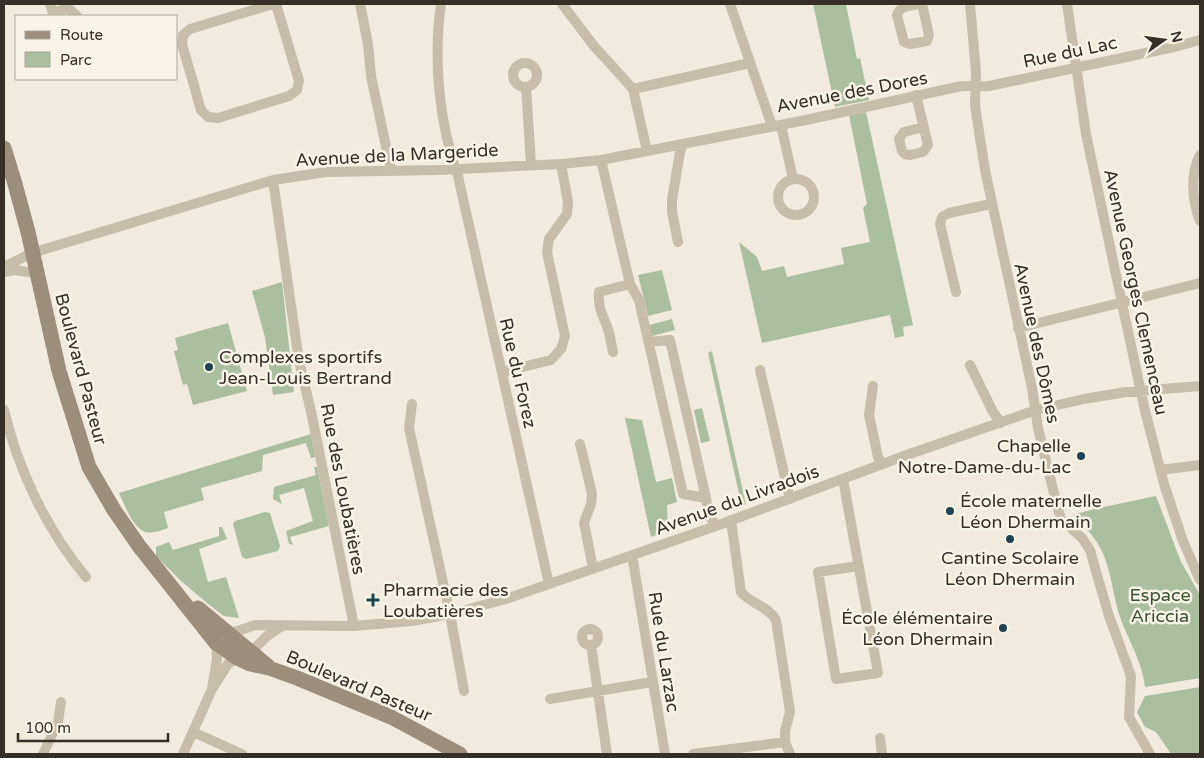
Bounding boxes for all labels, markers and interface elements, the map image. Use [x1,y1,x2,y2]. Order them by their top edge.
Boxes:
legend [15,15,178,80]
north arrow [1139,15,1189,65]
text: Route [60,26,103,44]
text: N [1167,29,1186,44]
street label: Rue du Lac [1021,31,1119,73]
text: Parc [60,51,92,69]
street label: Avenue des Dores [775,67,929,117]
street label: Avenue de la Margeride [295,139,499,171]
street label: Avenue Georges Clemenceau [1099,167,1173,417]
street label: Avenue des Dômes [1009,261,1065,425]
street label: Boulevard Pasteur [50,291,112,447]
street label: Rue du Forez [495,316,541,430]
place label: Complexes sportifs Jean-Louis Bertrand [219,346,392,389]
marker: Complexes sportifs Jean-Louis Bertrand [203,361,215,373]
street label: Rue des Loubatières [316,401,370,577]
place label: Chapelle Notre-Dame-du-Lac [898,435,1071,478]
marker: Chapelle Notre-Dame-du-Lac [1075,450,1087,462]
street label: Avenue du Livradois [652,460,822,540]
place label: École maternelle Léon Dhermain [960,490,1102,533]
marker: École maternelle Léon Dhermain [944,505,956,517]
marker: Cantine Scolaire Léon Dhermain [1004,533,1016,545]
place label: Cantine Scolaire Léon Dhermain [941,547,1079,590]
place label: Pharmacie des Loubatières [383,579,509,622]
park label: Espace Ariccia [1129,584,1191,627]
street label: Rue du Larzac [644,590,684,714]
marker: Pharmacie des Loubatières [367,594,379,606]
place label: École élémentaire Léon Dhermain [841,607,993,650]
marker: École élémentaire Léon Dhermain [997,622,1009,634]
street label: Boulevard Pasteur [283,645,435,727]
scale bar [18,710,168,742]
text: 100 m [25,719,71,737]

